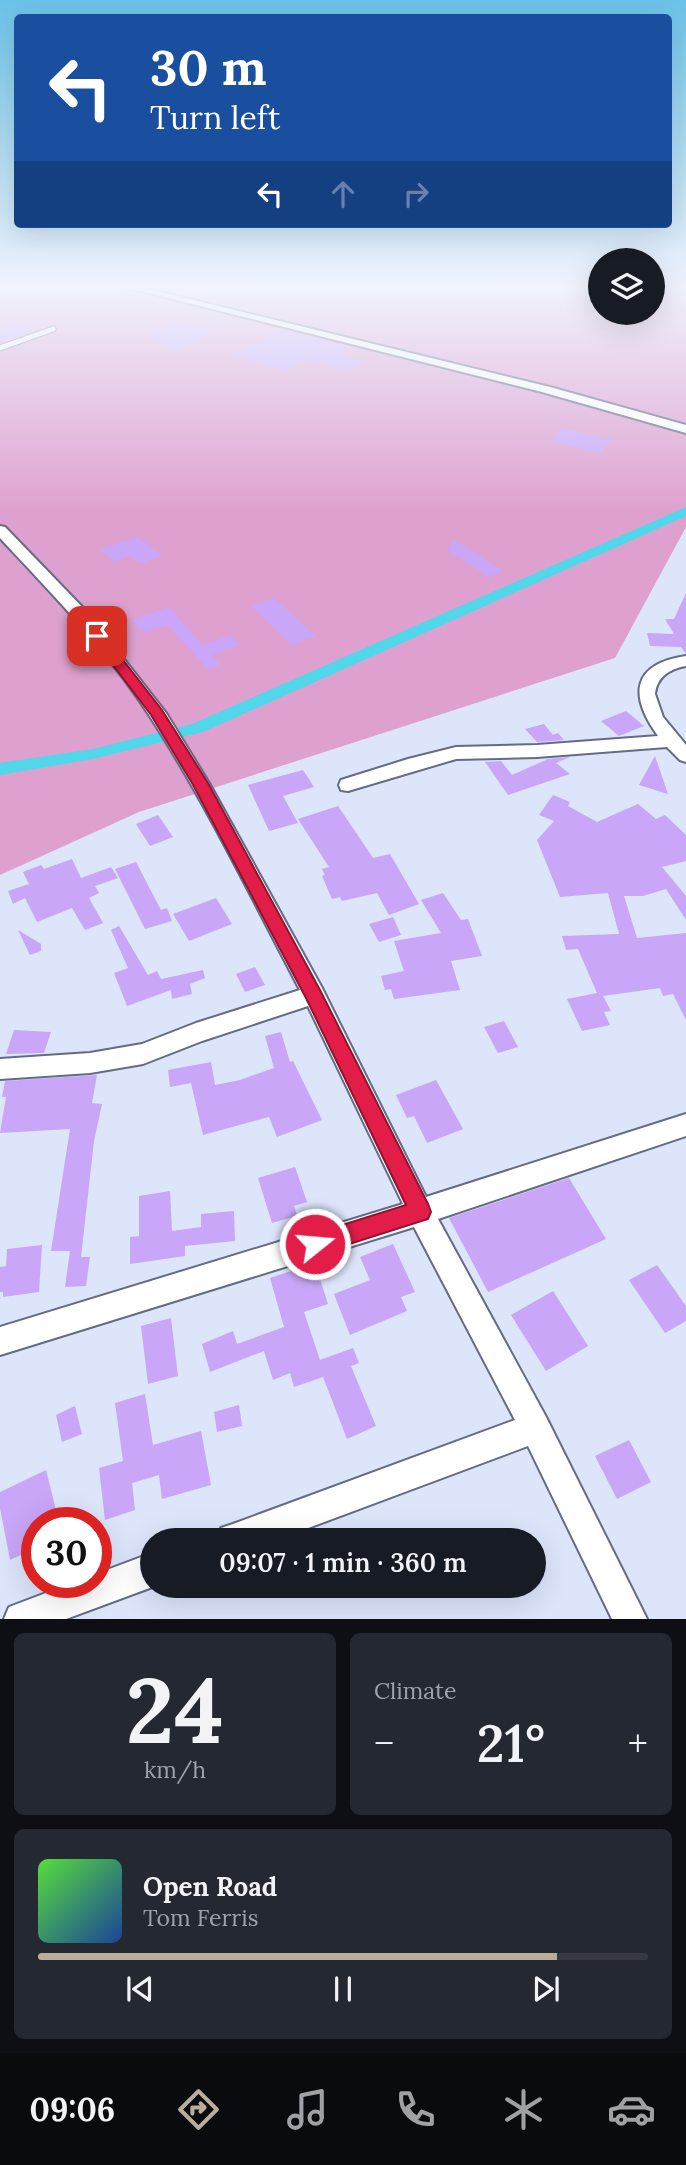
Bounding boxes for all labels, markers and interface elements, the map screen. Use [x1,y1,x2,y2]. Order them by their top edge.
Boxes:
text: 30 m [150,36,267,98]
icon: left [35,42,126,133]
text: Turn left [150,97,280,138]
icon: left [251,175,289,213]
icon: ahead [324,175,362,213]
icon: right [397,175,435,213]
map controls [588,248,665,325]
button: layers [588,248,665,325]
pin [67,606,127,666]
icon: arrive [78,617,116,655]
position arrow [278,1207,352,1281]
speed limit sign: 30 [21,1507,112,1598]
text: 09:07 · 1 min · 360 m [219,1546,467,1579]
text: 24 [126,1651,224,1768]
text: Climate [374,1676,456,1705]
text: 21° [477,1710,545,1776]
text: − [374,1719,394,1767]
text: + [628,1719,648,1767]
text: km/h [144,1755,206,1784]
text: Open Road [143,1870,277,1903]
text: Tom Ferris [143,1903,258,1932]
icon: previous [121,1970,159,2008]
icon: pause [324,1970,362,2008]
icon: next [527,1970,565,2008]
icon: directions [174,2085,223,2134]
icon: music [283,2085,332,2134]
icon: phone [391,2085,440,2134]
icon: climate [499,2085,548,2134]
icon: car [607,2085,656,2134]
text: 09:06 [30,2089,115,2130]

